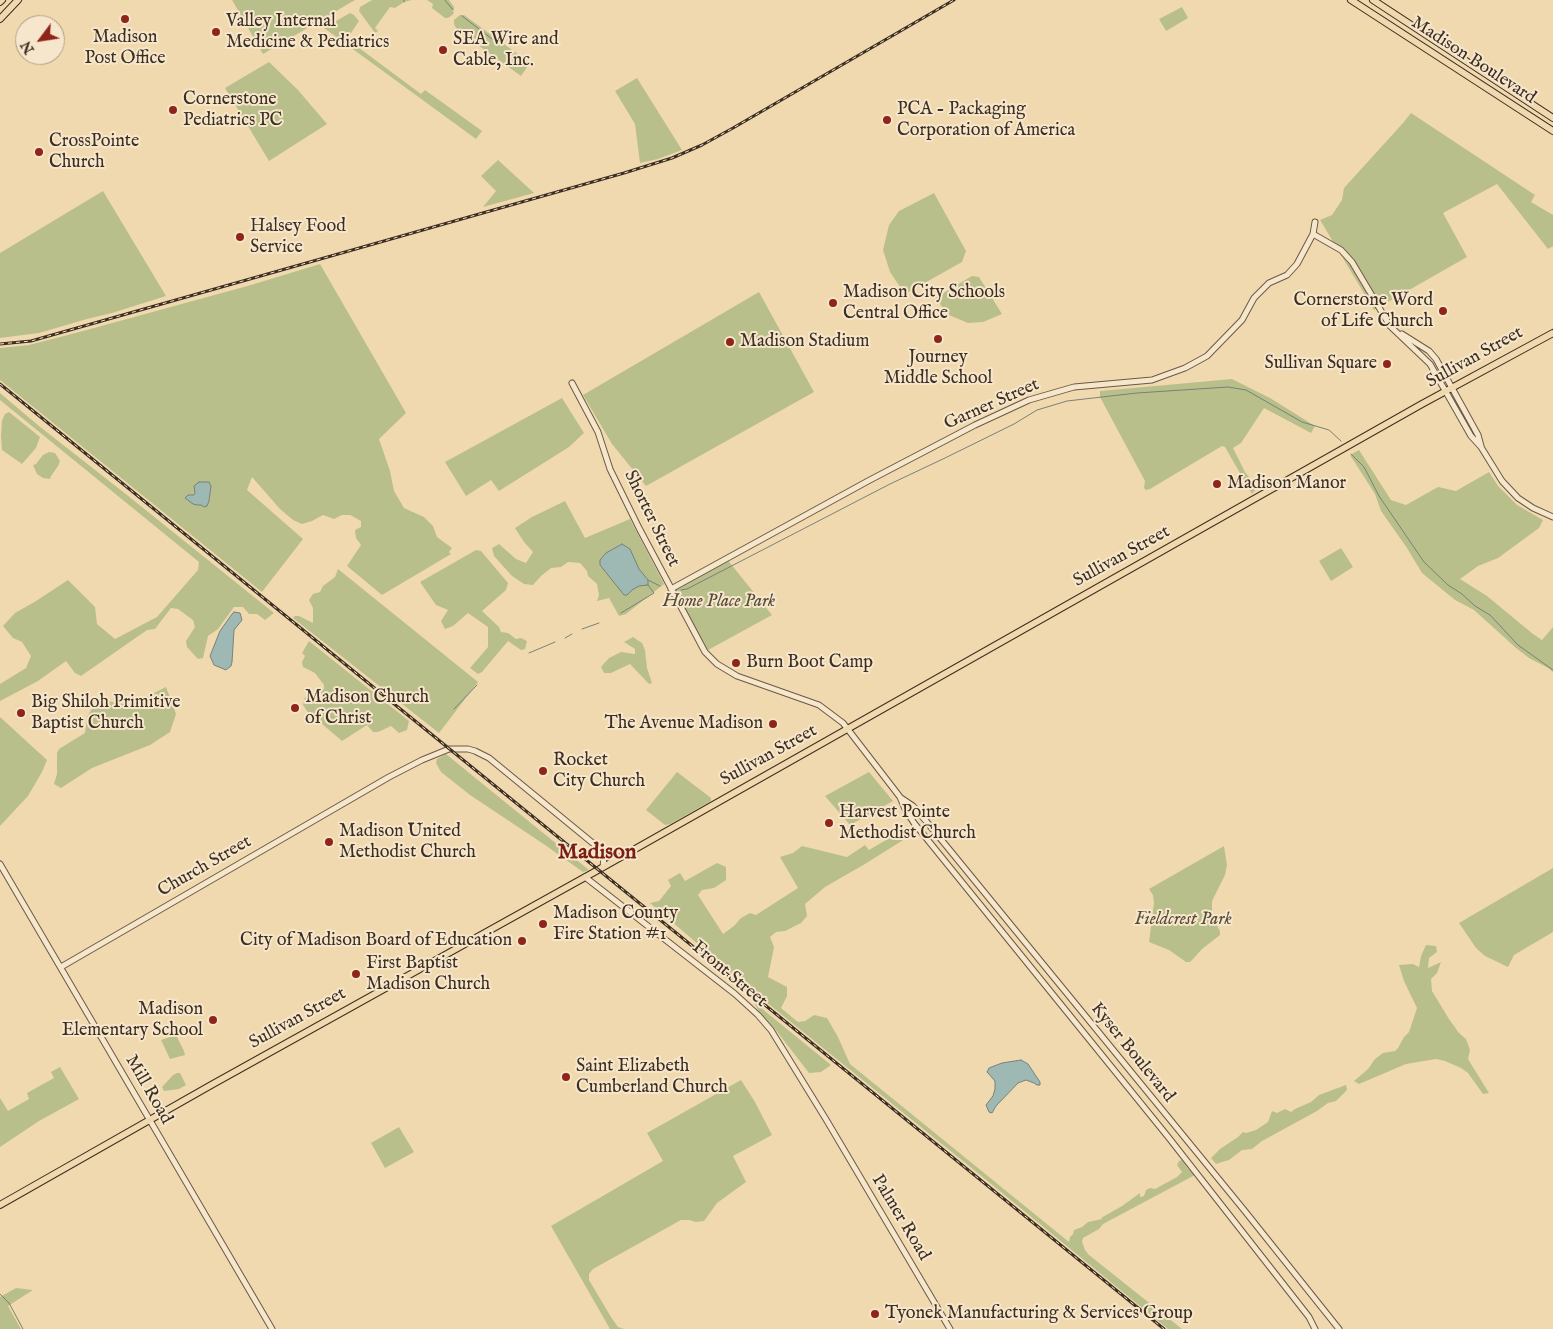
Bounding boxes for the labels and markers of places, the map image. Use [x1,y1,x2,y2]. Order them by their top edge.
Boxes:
place label: Valley Internal Medicine & Pediatrics [226,11,389,54]
marker: Madison Post Office [119,13,131,25]
marker: Valley Internal Medicine & Pediatrics [210,26,222,38]
place label: Madison Post Office [84,27,166,70]
place label: SEA Wire and Cable, Inc. [453,29,559,72]
marker: SEA Wire and Cable, Inc. [437,44,449,56]
place label: Cornerstone Pediatrics PC [183,89,282,132]
place label: PCA - Packaging Corporation of America [897,99,1075,142]
marker: Cornerstone Pediatrics PC [167,104,179,116]
marker: PCA - Packaging Corporation of America [881,114,893,126]
place label: CrossPointe Church [49,131,139,173]
marker: CrossPointe Church [33,146,45,158]
place label: Halsey Food Service [250,216,346,258]
marker: Halsey Food Service [234,231,246,243]
place label: Madison City Schools Central Office [843,282,1005,324]
place label: Cornerstone Word of Life Church [1293,290,1433,332]
marker: Madison City Schools Central Office [827,297,839,309]
marker: Cornerstone Word of Life Church [1437,305,1449,317]
place label: Madison Stadium [740,331,869,353]
marker: Journey Middle School [932,333,944,345]
marker: Madison Stadium [724,336,736,348]
place label: Journey Middle School [884,347,992,389]
place label: Sullivan Square [1265,353,1377,375]
marker: Sullivan Square [1381,358,1393,370]
place label: Madison Manor [1227,473,1346,495]
marker: Madison Manor [1211,478,1223,490]
place label: Burn Boot Camp [746,652,873,674]
marker: Burn Boot Camp [730,657,742,669]
place label: Madison Church of Christ [305,687,429,730]
place label: Big Shiloh Primitive Baptist Church [31,692,181,734]
marker: Madison Church of Christ [289,702,301,714]
marker: Big Shiloh Primitive Baptist Church [15,707,27,719]
place label: The Avenue Madison [604,713,763,735]
marker: The Avenue Madison [767,718,779,730]
place label: Rocket City Church [553,750,645,792]
marker: Rocket City Church [537,765,549,777]
place label: Harvest Pointe Methodist Church [839,802,976,844]
marker: Harvest Pointe Methodist Church [823,817,835,829]
place label: Madison United Methodist Church [339,821,476,864]
marker: Madison United Methodist Church [323,836,335,848]
place label: Madison County Fire Station #1 [553,903,678,946]
marker: Madison County Fire Station #1 [537,918,549,930]
place label: City of Madison Board of Education [240,930,512,952]
marker: City of Madison Board of Education [516,935,528,947]
place label: First Baptist Madison Church [366,953,490,996]
marker: First Baptist Madison Church [350,968,362,980]
place label: Madison Elementary School [62,999,203,1042]
marker: Madison Elementary School [207,1014,219,1026]
place label: Saint Elizabeth Cumberland Church [576,1056,728,1098]
marker: Saint Elizabeth Cumberland Church [560,1071,572,1083]
place label: Tyonek Manufacturing & Services Group [885,1303,1193,1325]
marker: Tyonek Manufacturing & Services Group [869,1308,881,1320]

